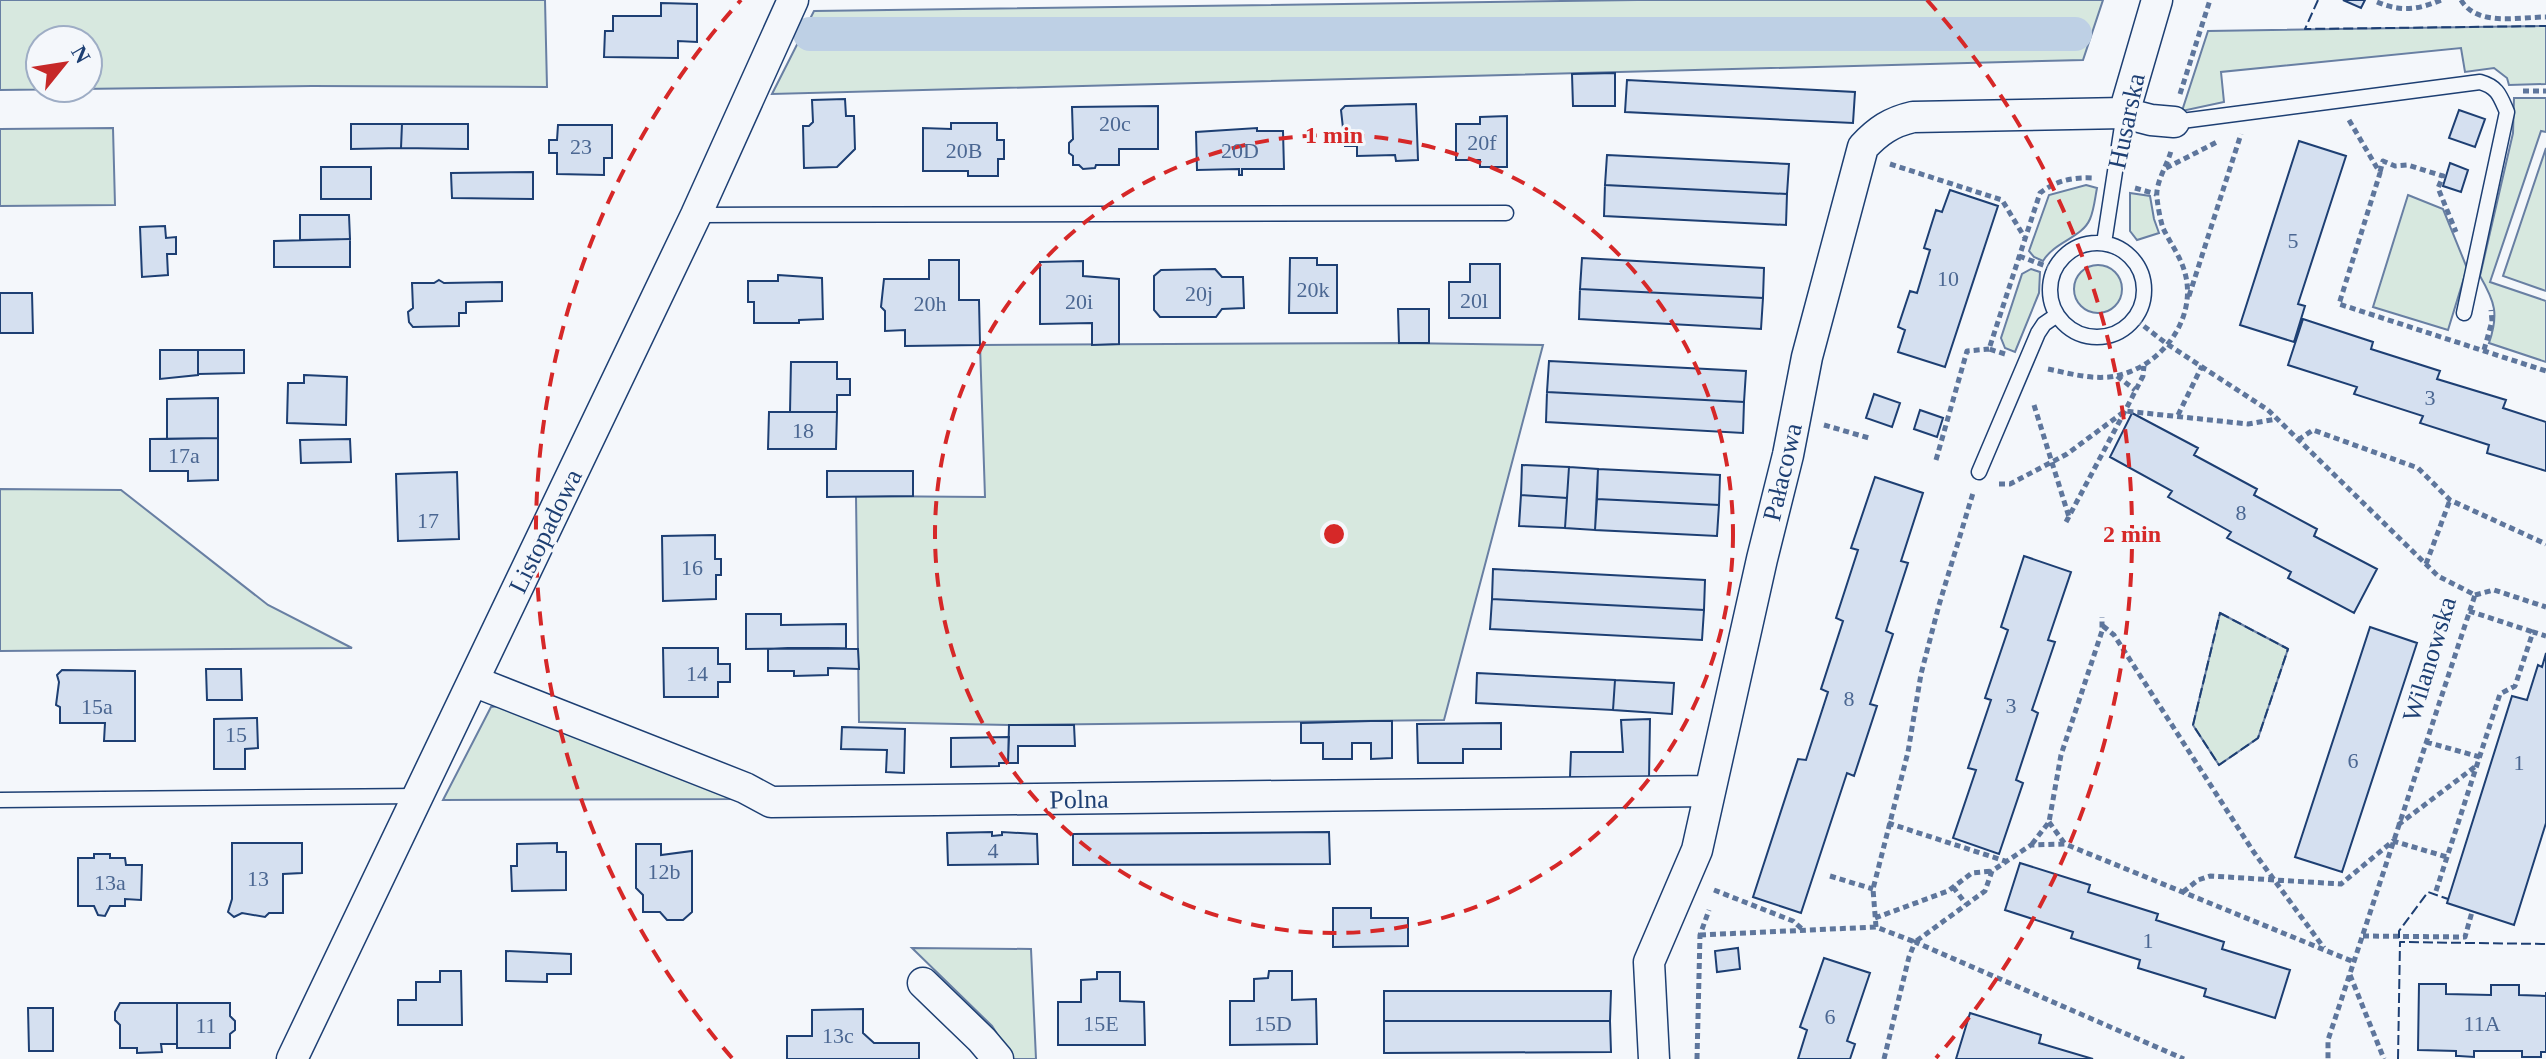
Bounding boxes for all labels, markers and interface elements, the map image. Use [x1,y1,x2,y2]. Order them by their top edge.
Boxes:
north arrow [24,24,104,104]
text: N [66,41,96,67]
street label: Husarska [2102,70,2151,171]
house number: 20c [1099,111,1131,136]
text: 1 min [1305,122,1363,148]
house number: 20f [1467,130,1497,155]
house number: 23 [570,134,592,159]
house number: 20B [946,138,982,163]
house number: 20D [1221,138,1259,163]
house number: 5 [2288,228,2299,253]
house number: 10 [1937,266,1959,291]
house number: 20k [1297,277,1330,302]
house number: 20j [1185,281,1213,306]
house number: 20l [1460,288,1488,313]
house number: 20i [1065,289,1093,314]
house number: 20h [914,291,947,316]
house number: 3 [2425,385,2436,410]
house number: 18 [792,418,814,443]
street label: Pałacowa [1757,420,1808,524]
house number: 17a [168,443,200,468]
street label: Listopadowa [503,464,588,598]
house number: 8 [2236,500,2247,525]
house number: 17 [417,508,439,533]
centre of rings [1320,520,1348,548]
text: 2 min [2103,521,2161,547]
house number: 16 [681,555,703,580]
street label: Wilanowska [2397,593,2462,725]
house number: 14 [686,661,708,686]
house number: 8 [1844,686,1855,711]
house number: 3 [2006,693,2017,718]
house number: 15a [81,694,113,719]
house number: 15 [225,722,247,747]
house number: 6 [2348,748,2359,773]
house number: 1 [2514,750,2525,775]
street label: Polna [1049,784,1109,815]
house number: 4 [988,838,999,863]
house number: 12b [648,859,681,884]
house number: 13 [247,866,269,891]
house number: 13a [94,870,126,895]
house number: 1 [2143,928,2154,953]
house number: 6 [1825,1004,1836,1029]
house number: 15E [1083,1011,1119,1036]
house number: 15D [1254,1011,1292,1036]
house number: 11A [2463,1011,2501,1036]
house number: 11 [195,1013,217,1038]
house number: 13c [822,1023,854,1048]

